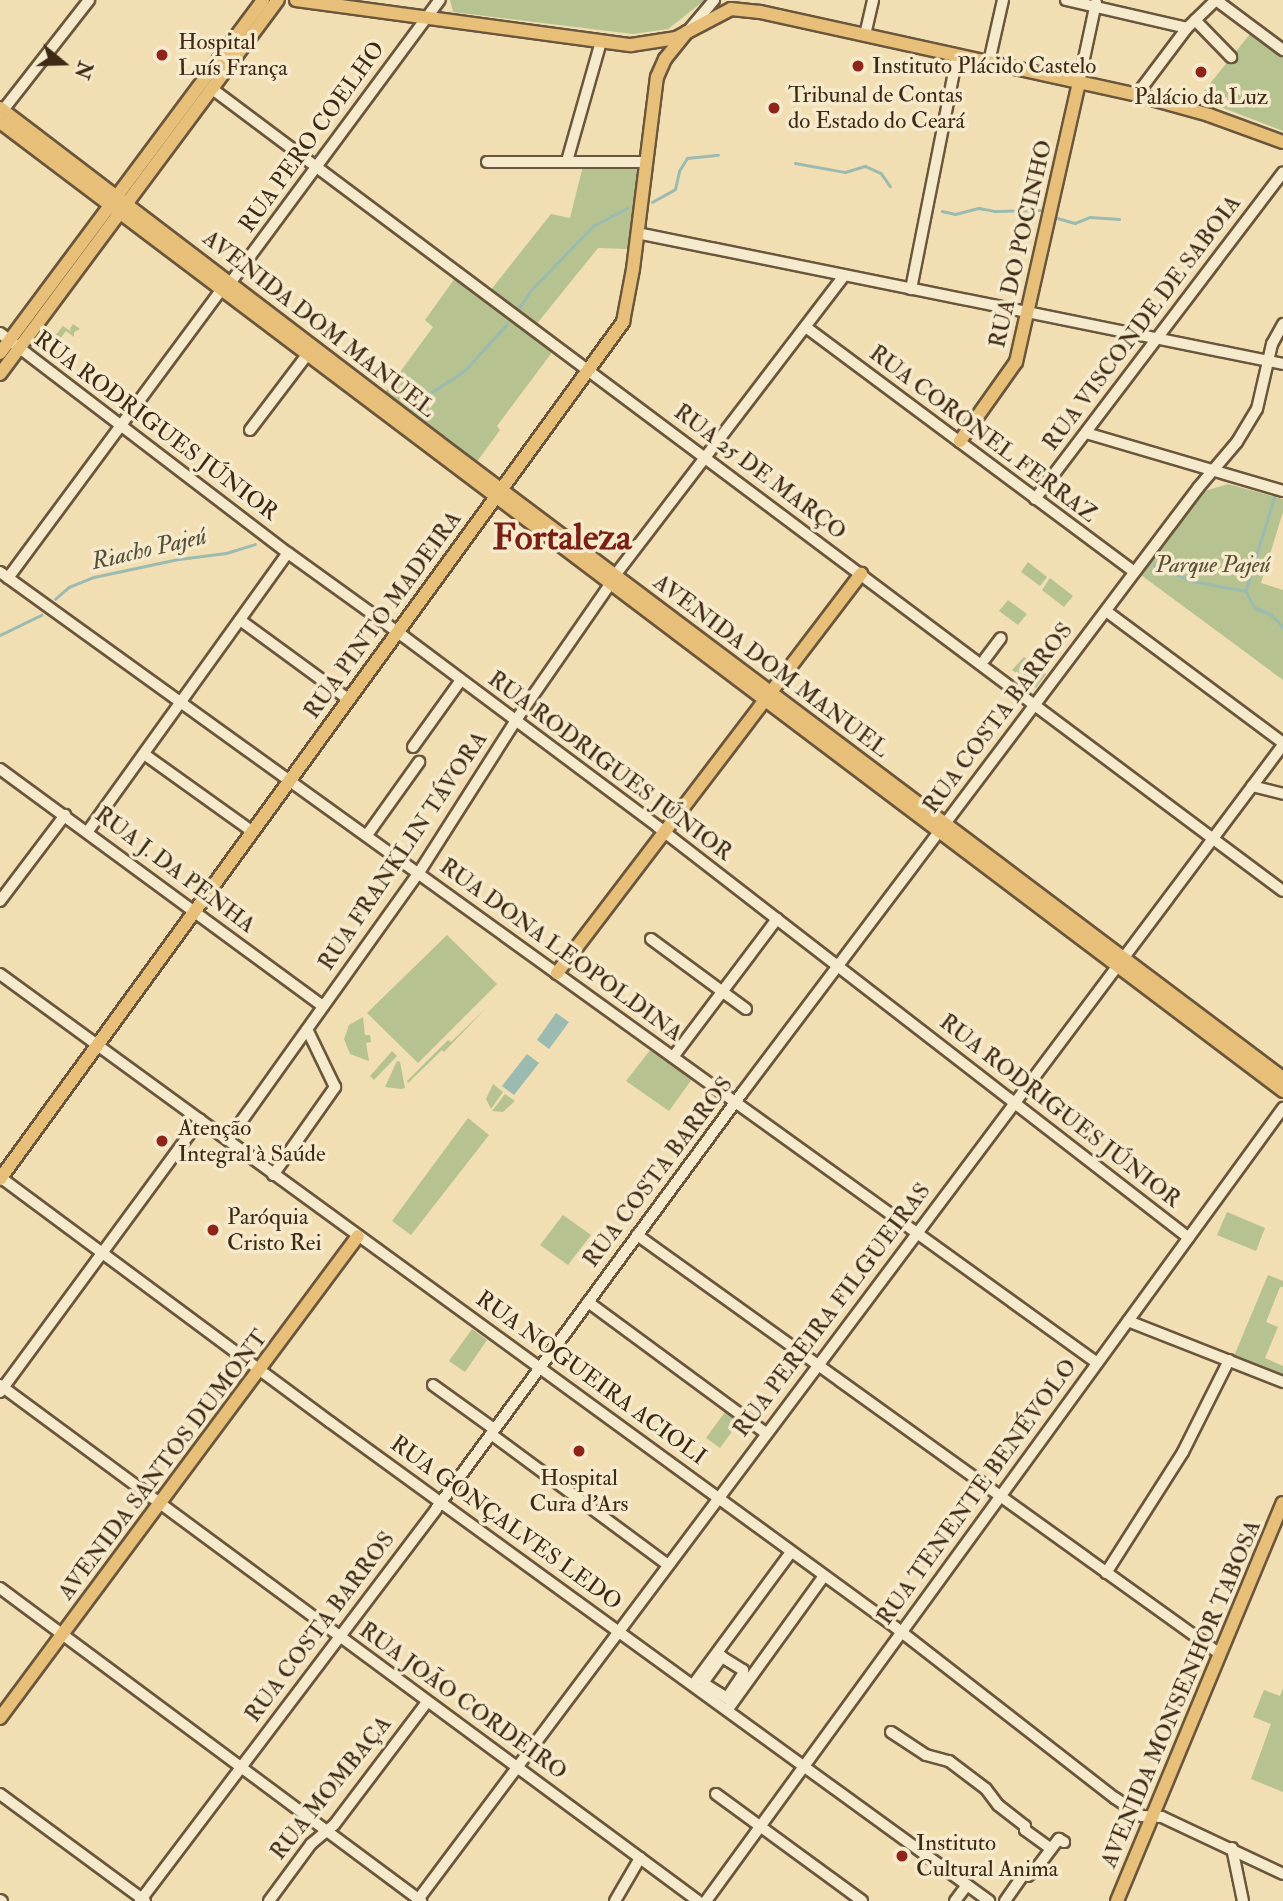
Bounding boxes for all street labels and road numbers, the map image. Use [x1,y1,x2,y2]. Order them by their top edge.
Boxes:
street label: RUA PERO COELHO [233,36,391,238]
street label: RUA DO POCINHO [984,137,1058,351]
street label: RUA VISCONDE DE SABOIA [1037,190,1247,456]
street label: AVENIDA DOM MANUEL [197,224,441,424]
street label: RUA RODRIGUES JÚNIOR [28,325,284,527]
street label: RUA CORONEL FERRAZ [864,339,1102,529]
street label: RUA 25 DE MARÇO [668,398,852,546]
street label: RUA PINTO MADEIRA [298,506,468,724]
street label: AVENIDA DOM MANUEL [648,568,894,764]
street label: RUA COSTA BARROS [917,617,1079,819]
street label: RUA RODRIGUES JÚNIOR [482,665,738,867]
street label: RUA FRANKLIN TÁVORA [313,726,493,976]
street label: RUA J. DA PENHA [89,801,261,939]
street label: RUA DONA LEOPOLDINA [434,853,688,1047]
street label: RUA RODRIGUES JÚNIOR [934,1008,1186,1214]
street label: RUA COSTA BARROS [577,1071,739,1273]
street label: RUA PEREIRA FILGUEIRAS [727,1178,937,1442]
street label: RUA NOGUEIRA ACIOLI [470,1285,712,1471]
street label: AVENIDA SANTOS DUMONT [52,1324,274,1606]
street label: RUA TENENTE BENÉVOLO [871,1354,1083,1630]
street label: RUA GONÇALVES LEDO [385,1430,627,1616]
street label: AVENIDA MONSENHOR TABOSA [1095,1516,1267,1872]
street label: RUA COSTA BARROS [239,1526,401,1728]
street label: RUA JOÃO CORDEIRO [354,1616,572,1786]
street label: RUA MOMBAÇA [264,1710,398,1866]

